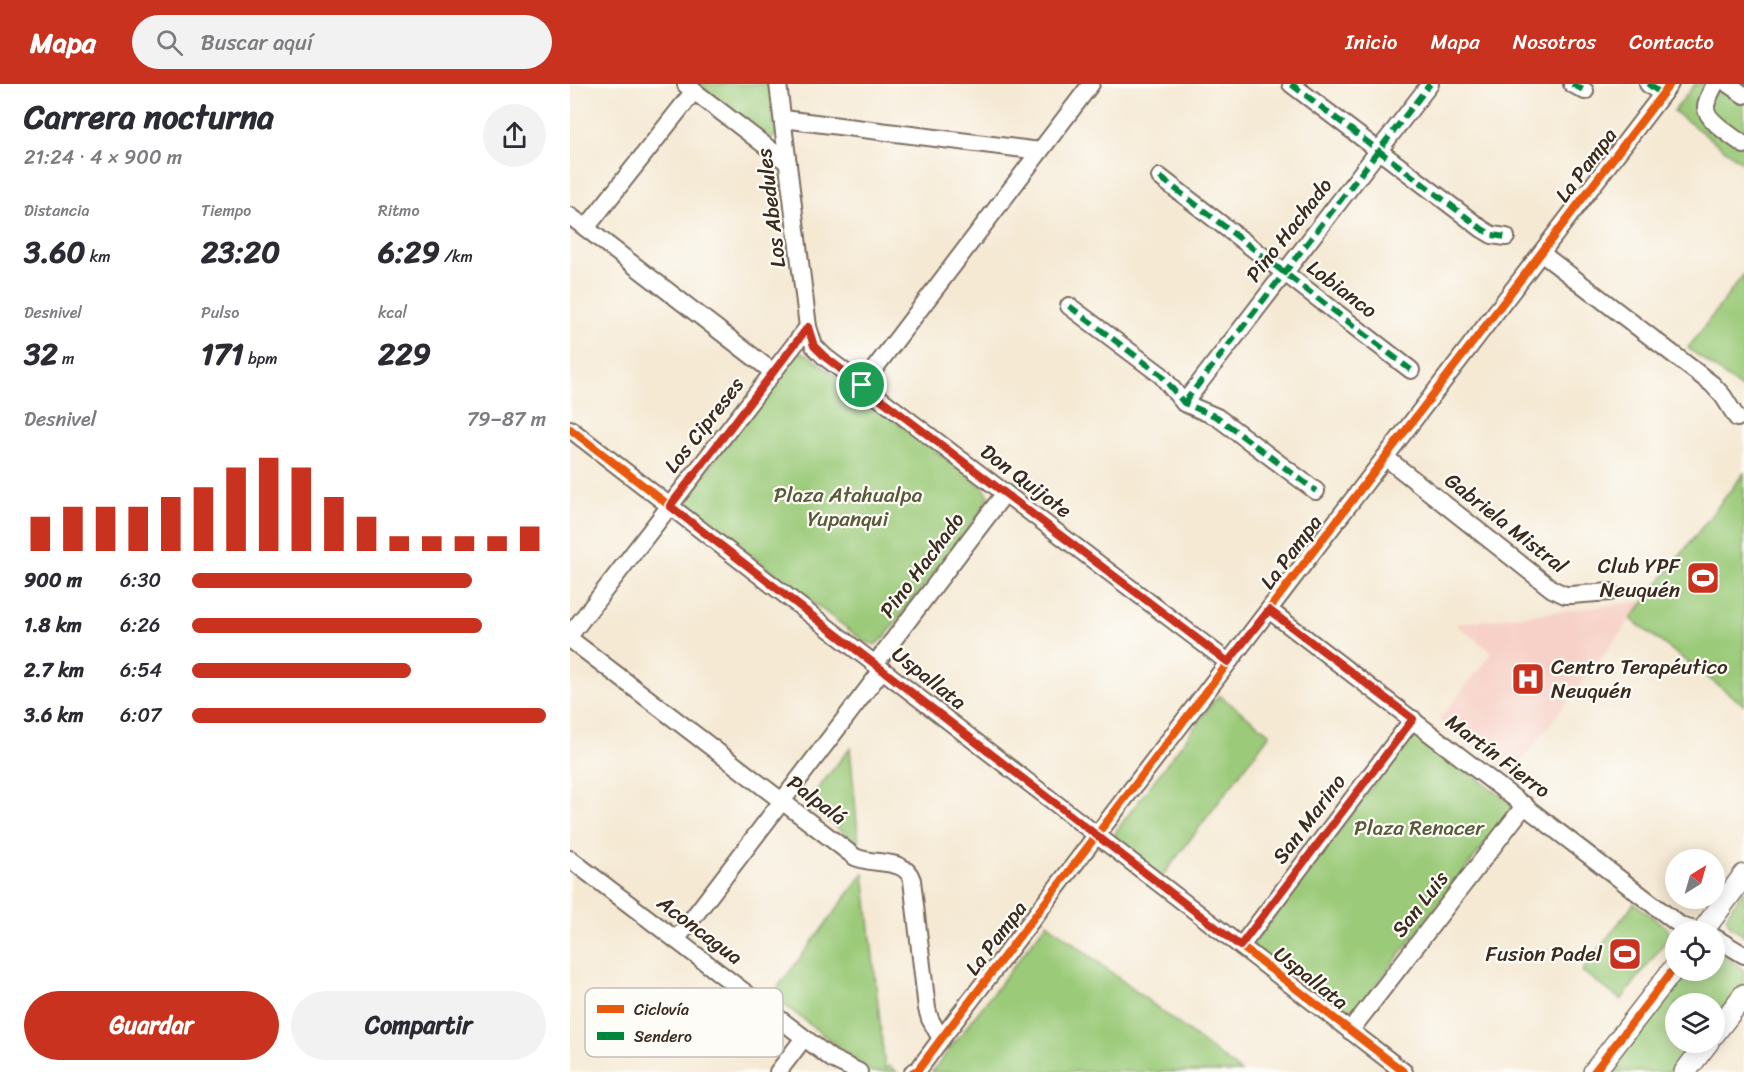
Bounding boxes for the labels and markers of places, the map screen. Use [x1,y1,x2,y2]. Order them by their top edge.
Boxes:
pin [836,359,887,410]
place label: Club YPF Neuquén [1598,547,1682,609]
sports icon: Club YPF Neuquén [1685,560,1721,596]
place label: Centro Terapéutico Neuquén [1551,648,1728,710]
hospital icon: Centro Terapéutico Neuquén [1510,661,1546,697]
place label: Fusion Padel [1486,935,1603,973]
sports icon: Fusion Padel [1607,936,1643,972]

